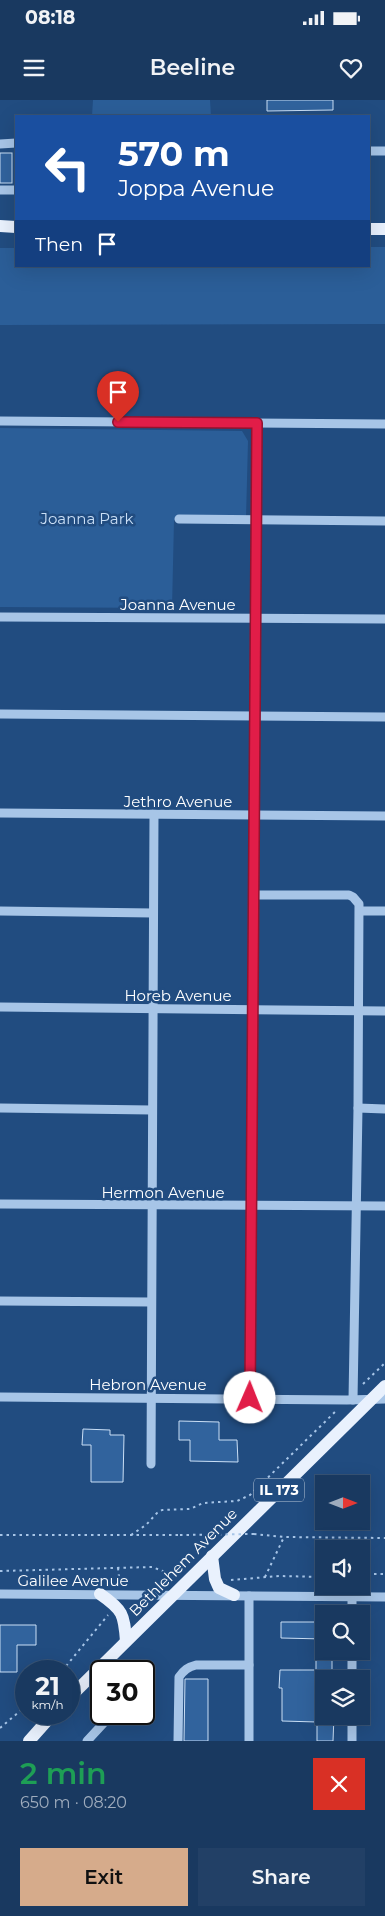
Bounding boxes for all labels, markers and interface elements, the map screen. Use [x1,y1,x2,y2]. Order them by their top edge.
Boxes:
text: 08:18 [25,6,75,29]
icon: menu [20,54,48,82]
text: Beeline [150,54,235,81]
icon: heart [337,54,365,82]
text: 570 m [118,132,230,175]
icon: left [35,135,100,200]
text: Joppa Avenue [118,175,274,202]
icon: arrive [93,230,121,258]
text: Then [35,233,83,256]
pin [97,371,139,422]
icon: arrive [104,378,132,406]
park label: Joanna Park [39,509,134,528]
street label: Joanna Avenue [119,595,236,614]
street label: Jethro Avenue [123,792,232,811]
street label: Horeb Avenue [124,986,232,1005]
street label: Hermon Avenue [101,1183,225,1202]
position arrow [223,1371,275,1423]
street label: Hebron Avenue [89,1375,207,1394]
north arrow [315,1475,370,1530]
map controls [315,1475,370,1725]
road number: IL 173 [254,1478,304,1502]
street label: Bethlehem Avenue [125,1504,241,1620]
button: sound [315,1540,370,1595]
street label: Galilee Avenue [17,1571,129,1590]
button: search [315,1605,370,1660]
speed limit sign: 30 [90,1660,155,1725]
button: layers [315,1670,370,1725]
text: 21 [35,1671,60,1701]
text: km/h [31,1697,64,1712]
text: 2 min [20,1755,107,1792]
button: close [313,1758,365,1810]
text: 650 m · 08:20 [20,1793,127,1812]
button: Exit [20,1848,188,1906]
button: Share [198,1848,365,1906]

